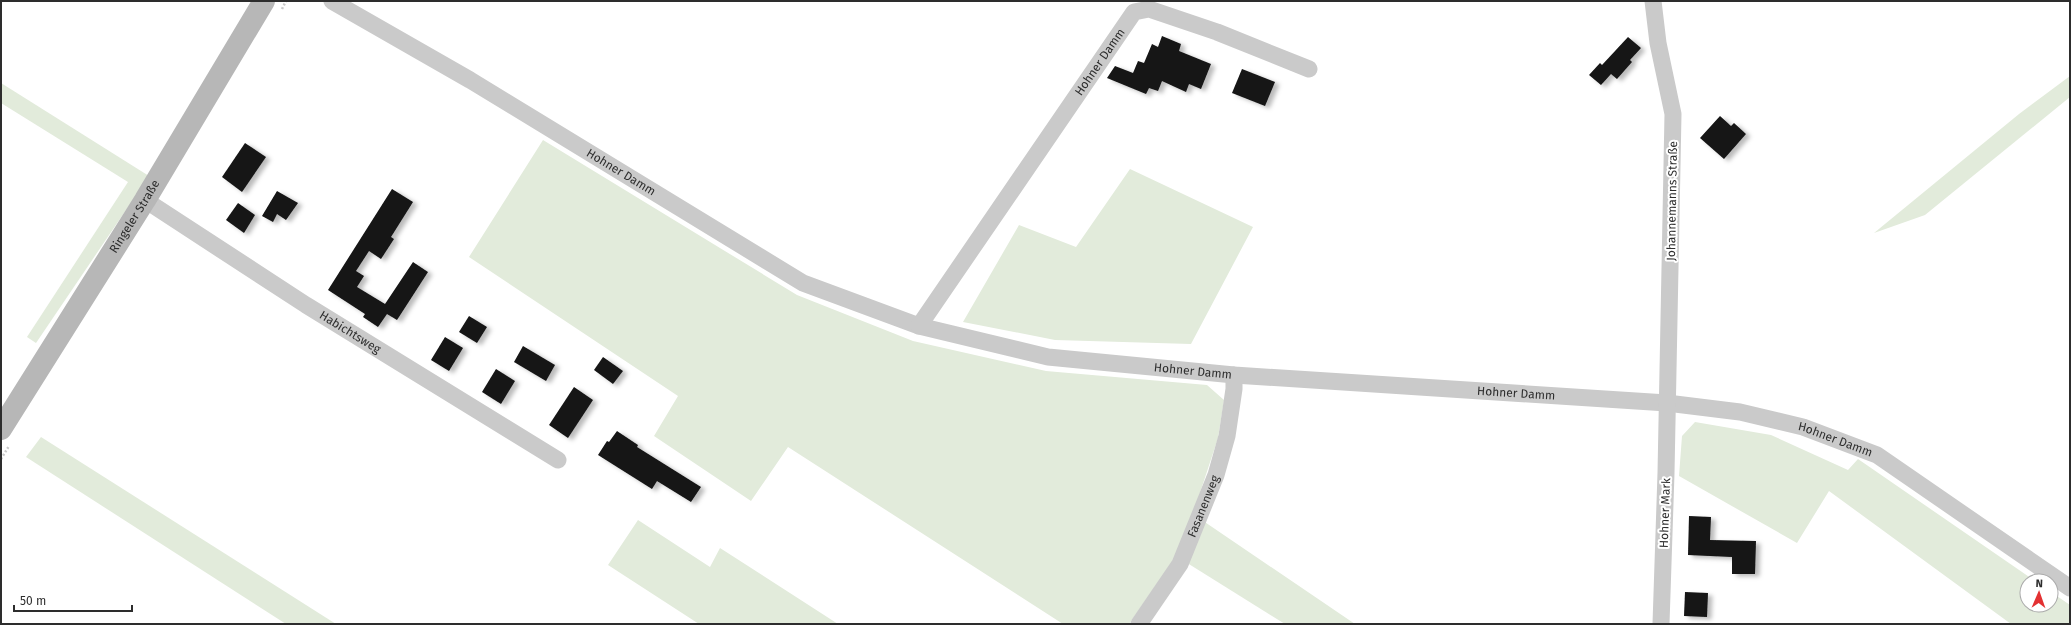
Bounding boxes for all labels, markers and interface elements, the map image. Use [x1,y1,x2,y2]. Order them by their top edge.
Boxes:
street label: Hohner Damm [1072,26,1128,98]
street label: Johannemanns Straße [1664,141,1680,261]
street label: Hohner Damm [584,146,658,199]
street label: Ringeler Straße [106,177,162,256]
street label: Habichtsweg [317,308,384,357]
street label: Hohner Damm [1153,360,1233,382]
street label: Hohner Damm [1477,384,1556,403]
street label: Hohner Damm [1797,419,1874,460]
street label: Fasanenweg [1185,472,1222,539]
street label: Hohner Mark [1657,477,1673,548]
north arrow [2019,573,2059,613]
text: N [2035,577,2043,590]
scale bar [14,587,132,613]
text: 50 m [20,594,46,608]

